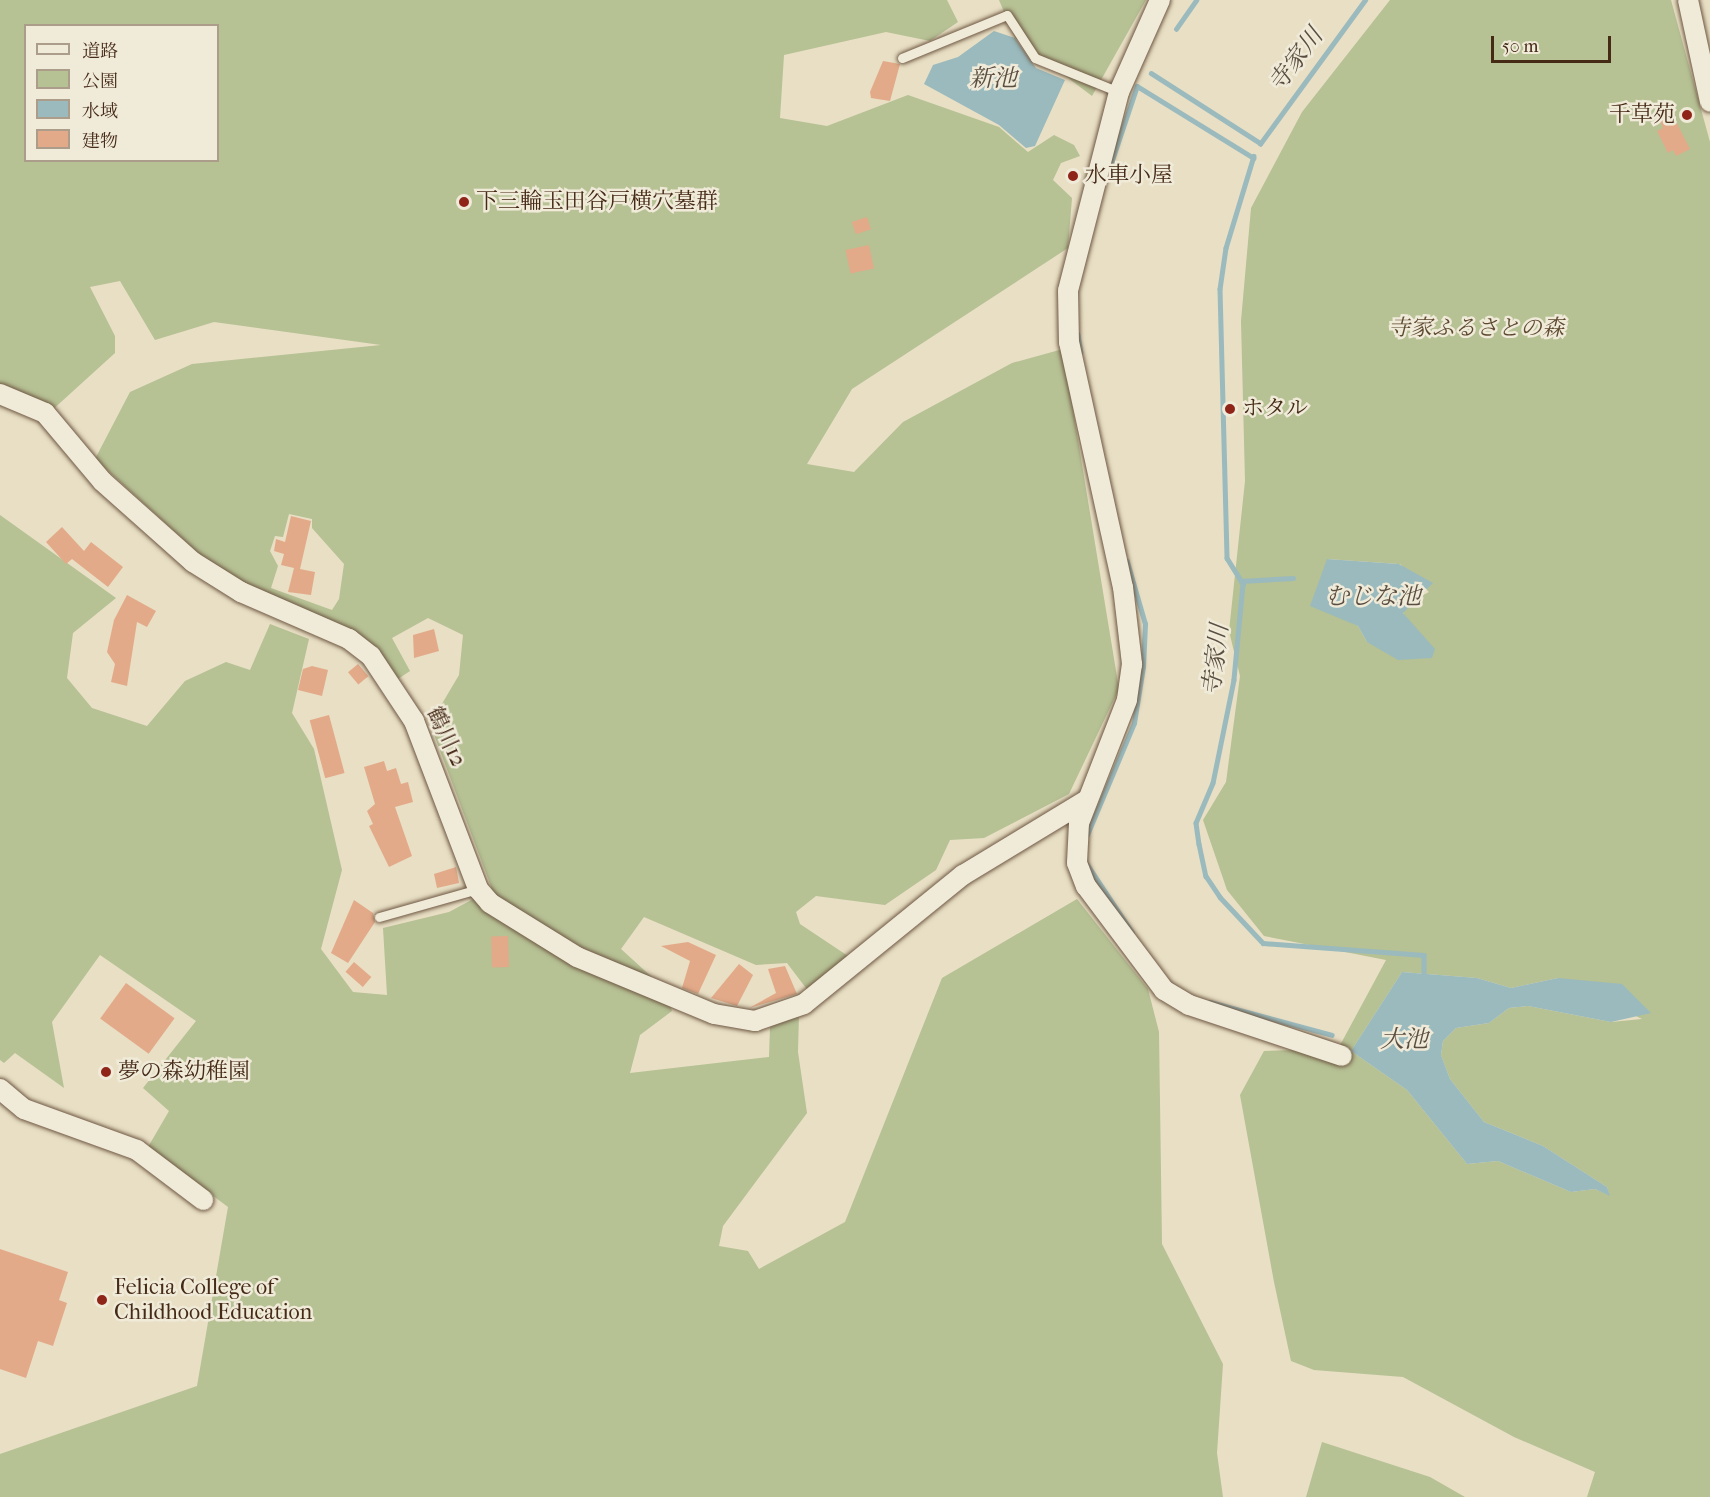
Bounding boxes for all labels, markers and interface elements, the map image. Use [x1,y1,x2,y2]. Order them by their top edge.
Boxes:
water label: 寺家川 [1263,23,1329,97]
legend [24,24,219,162]
scale bar [1494,24,1614,62]
text: 50 m [1502,36,1538,57]
text: 道路 [82,41,118,62]
water label: 新池 [969,65,1017,93]
text: 公園 [82,71,118,92]
text: 水域 [82,101,118,122]
place label: 千草苑 [1609,102,1675,128]
marker: 千草苑 [1680,108,1694,122]
text: 建物 [82,131,118,152]
place label: 水車小屋 [1085,163,1173,189]
marker: 水車小屋 [1066,169,1080,183]
place label: 下三輪玉田谷戸横穴墓群 [476,189,718,215]
marker: 下三輪玉田谷戸横穴墓群 [457,195,471,209]
park label: 寺家ふるさとの森 [1388,316,1564,342]
place label: ホタル [1242,396,1308,422]
marker: ホタル [1223,402,1237,416]
water label: むじな池 [1325,583,1421,611]
water label: 寺家川 [1197,623,1235,697]
street label: 鶴川12 [421,703,471,771]
water label: 大池 [1380,1026,1428,1054]
place label: 夢の森幼稚園 [118,1059,250,1085]
marker: 夢の森幼稚園 [99,1065,113,1079]
place label: Felicia College of Childhood Education [114,1274,312,1326]
marker: Felicia College of Childhood Education [95,1293,109,1307]

